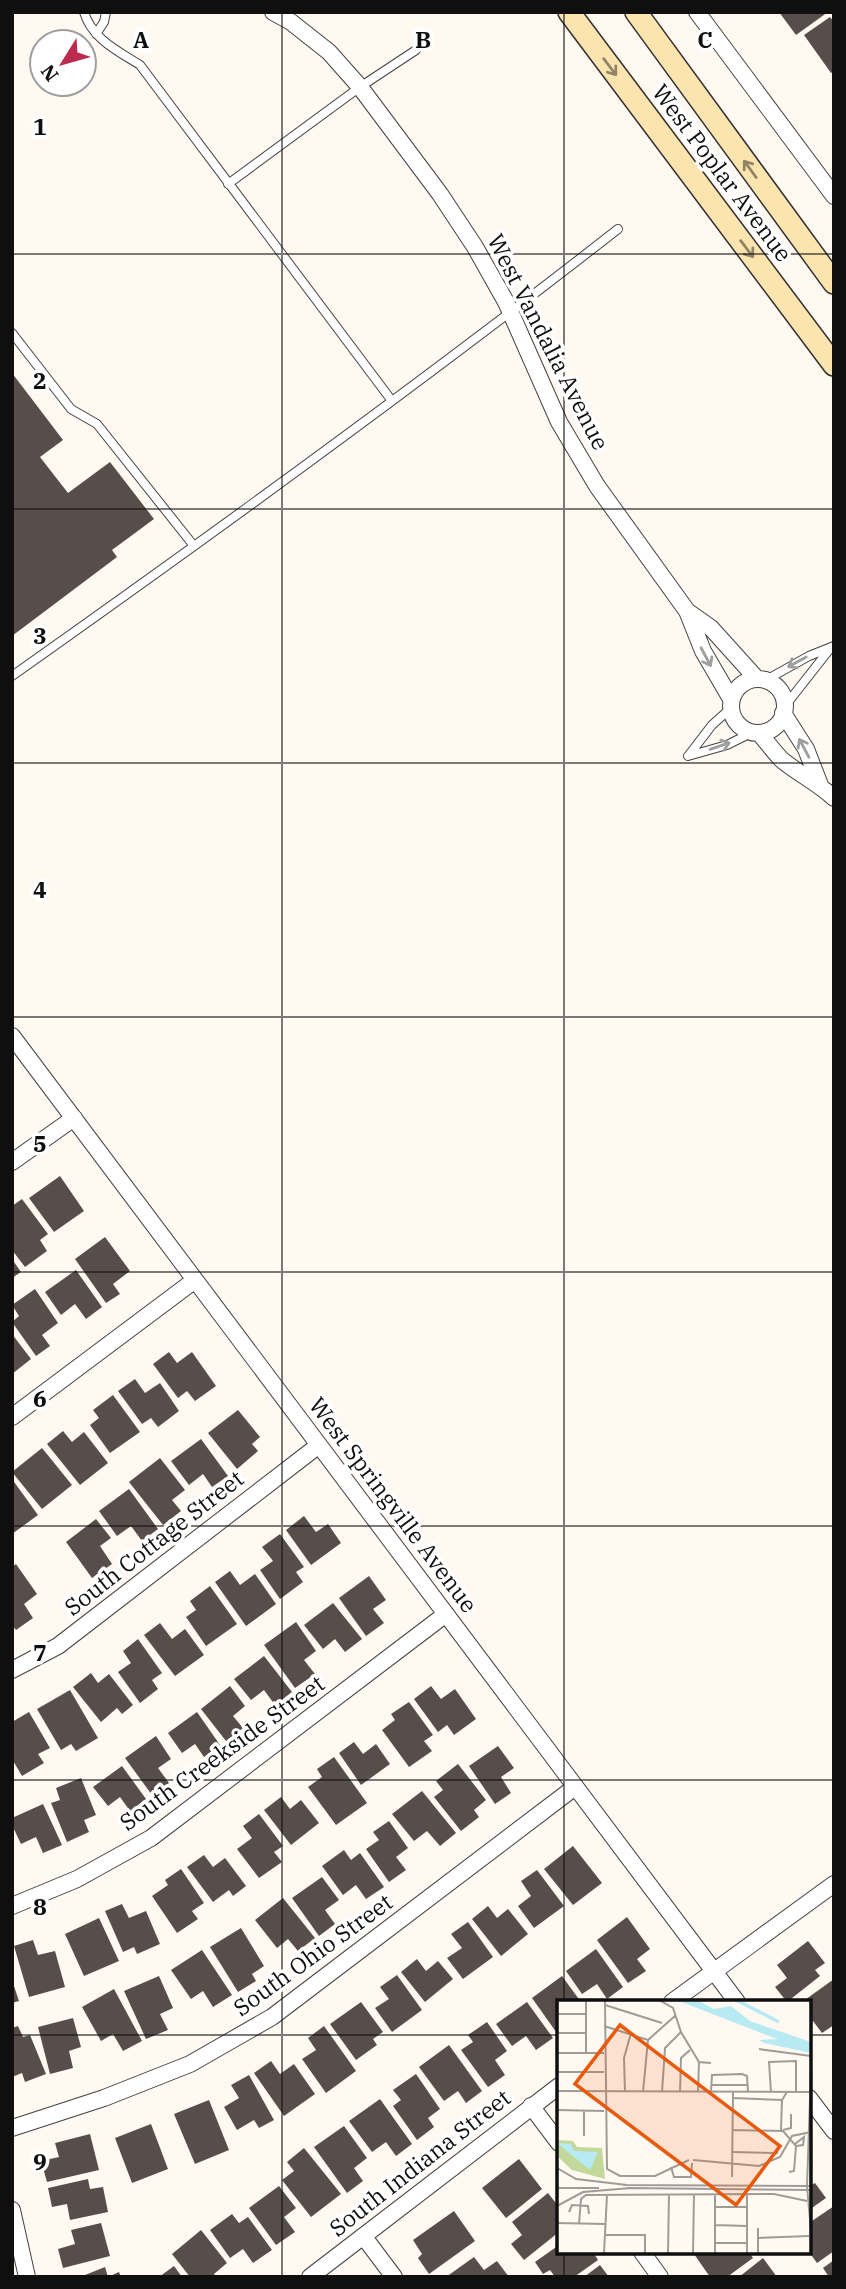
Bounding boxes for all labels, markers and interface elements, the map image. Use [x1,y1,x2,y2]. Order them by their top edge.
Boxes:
text: A [133,24,149,54]
text: B [415,24,431,54]
text: C [697,24,713,54]
north arrow [28,28,98,98]
one-way arrow [602,57,617,76]
text: N [35,60,64,86]
street label: West Poplar Avenue [646,78,799,267]
text: 1 [33,111,47,141]
one-way arrow [743,159,758,178]
street label: West Vandalia Avenue [481,228,616,455]
one-way arrow [739,239,754,257]
text: 2 [33,365,47,395]
text: 3 [33,620,47,650]
one-way arrow [700,646,714,666]
one-way arrow [787,656,808,669]
one-way arrow [797,738,811,758]
one-way arrow [709,739,731,751]
text: 4 [33,874,47,904]
text: 5 [33,1128,47,1158]
text: 6 [33,1383,47,1413]
street label: West Springville Avenue [303,1391,485,1618]
street label: South Cottage Street [58,1463,249,1622]
text: 7 [33,1637,47,1667]
street label: South Creekside Street [113,1668,330,1837]
street label: South Ohio Street [227,1886,398,2022]
text: 8 [33,1891,47,1921]
inset map [557,2000,811,2254]
street label: South Indiana Street [323,2082,516,2242]
text: 9 [33,2146,47,2176]

